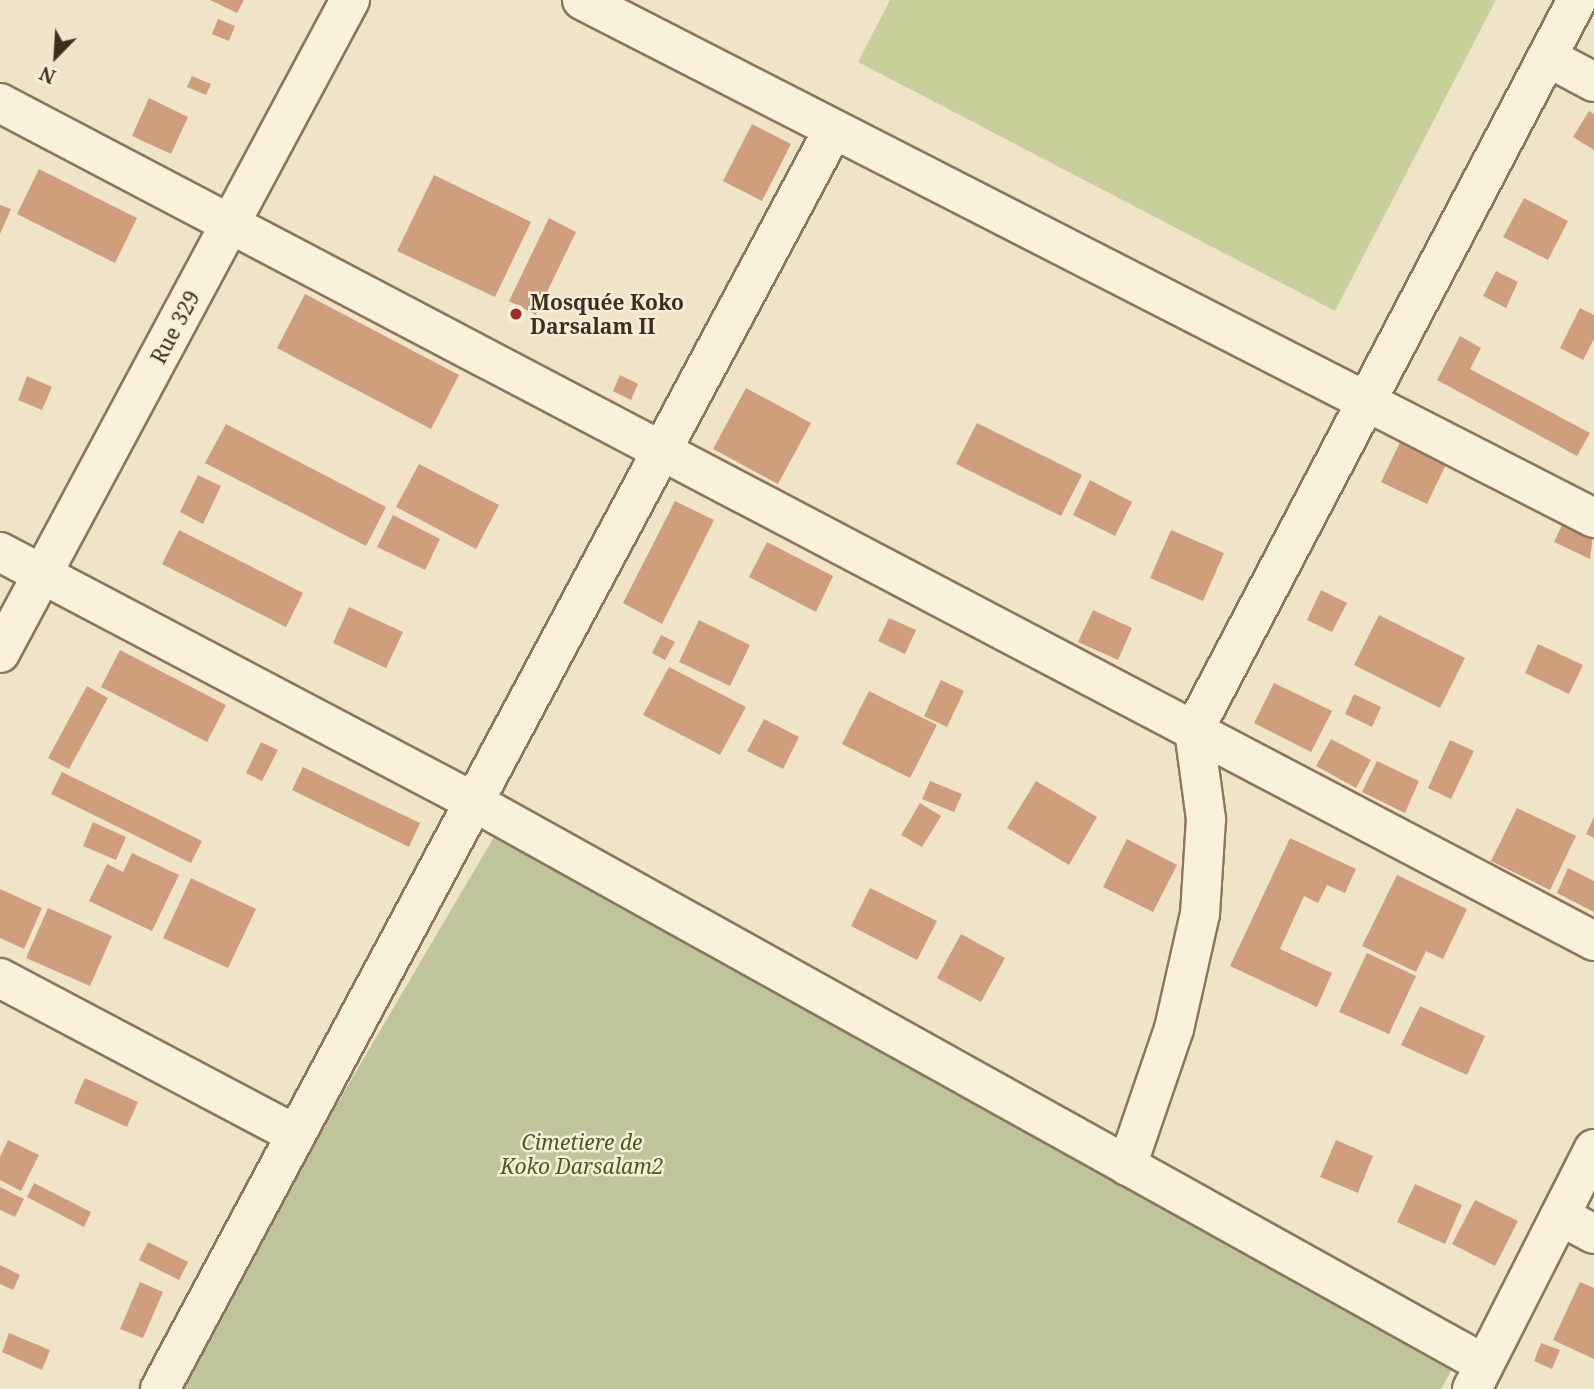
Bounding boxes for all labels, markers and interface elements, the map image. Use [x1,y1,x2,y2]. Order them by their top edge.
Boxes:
north arrow [21,21,91,91]
text: N [35,60,60,90]
street label: Rue 329 [145,286,205,368]
place label: Mosquée Koko Darsalam II [530,289,684,339]
marker: Mosquée Koko Darsalam II [508,306,524,322]
park label: Cimetiere de Koko Darsalam2 [500,1129,664,1179]

